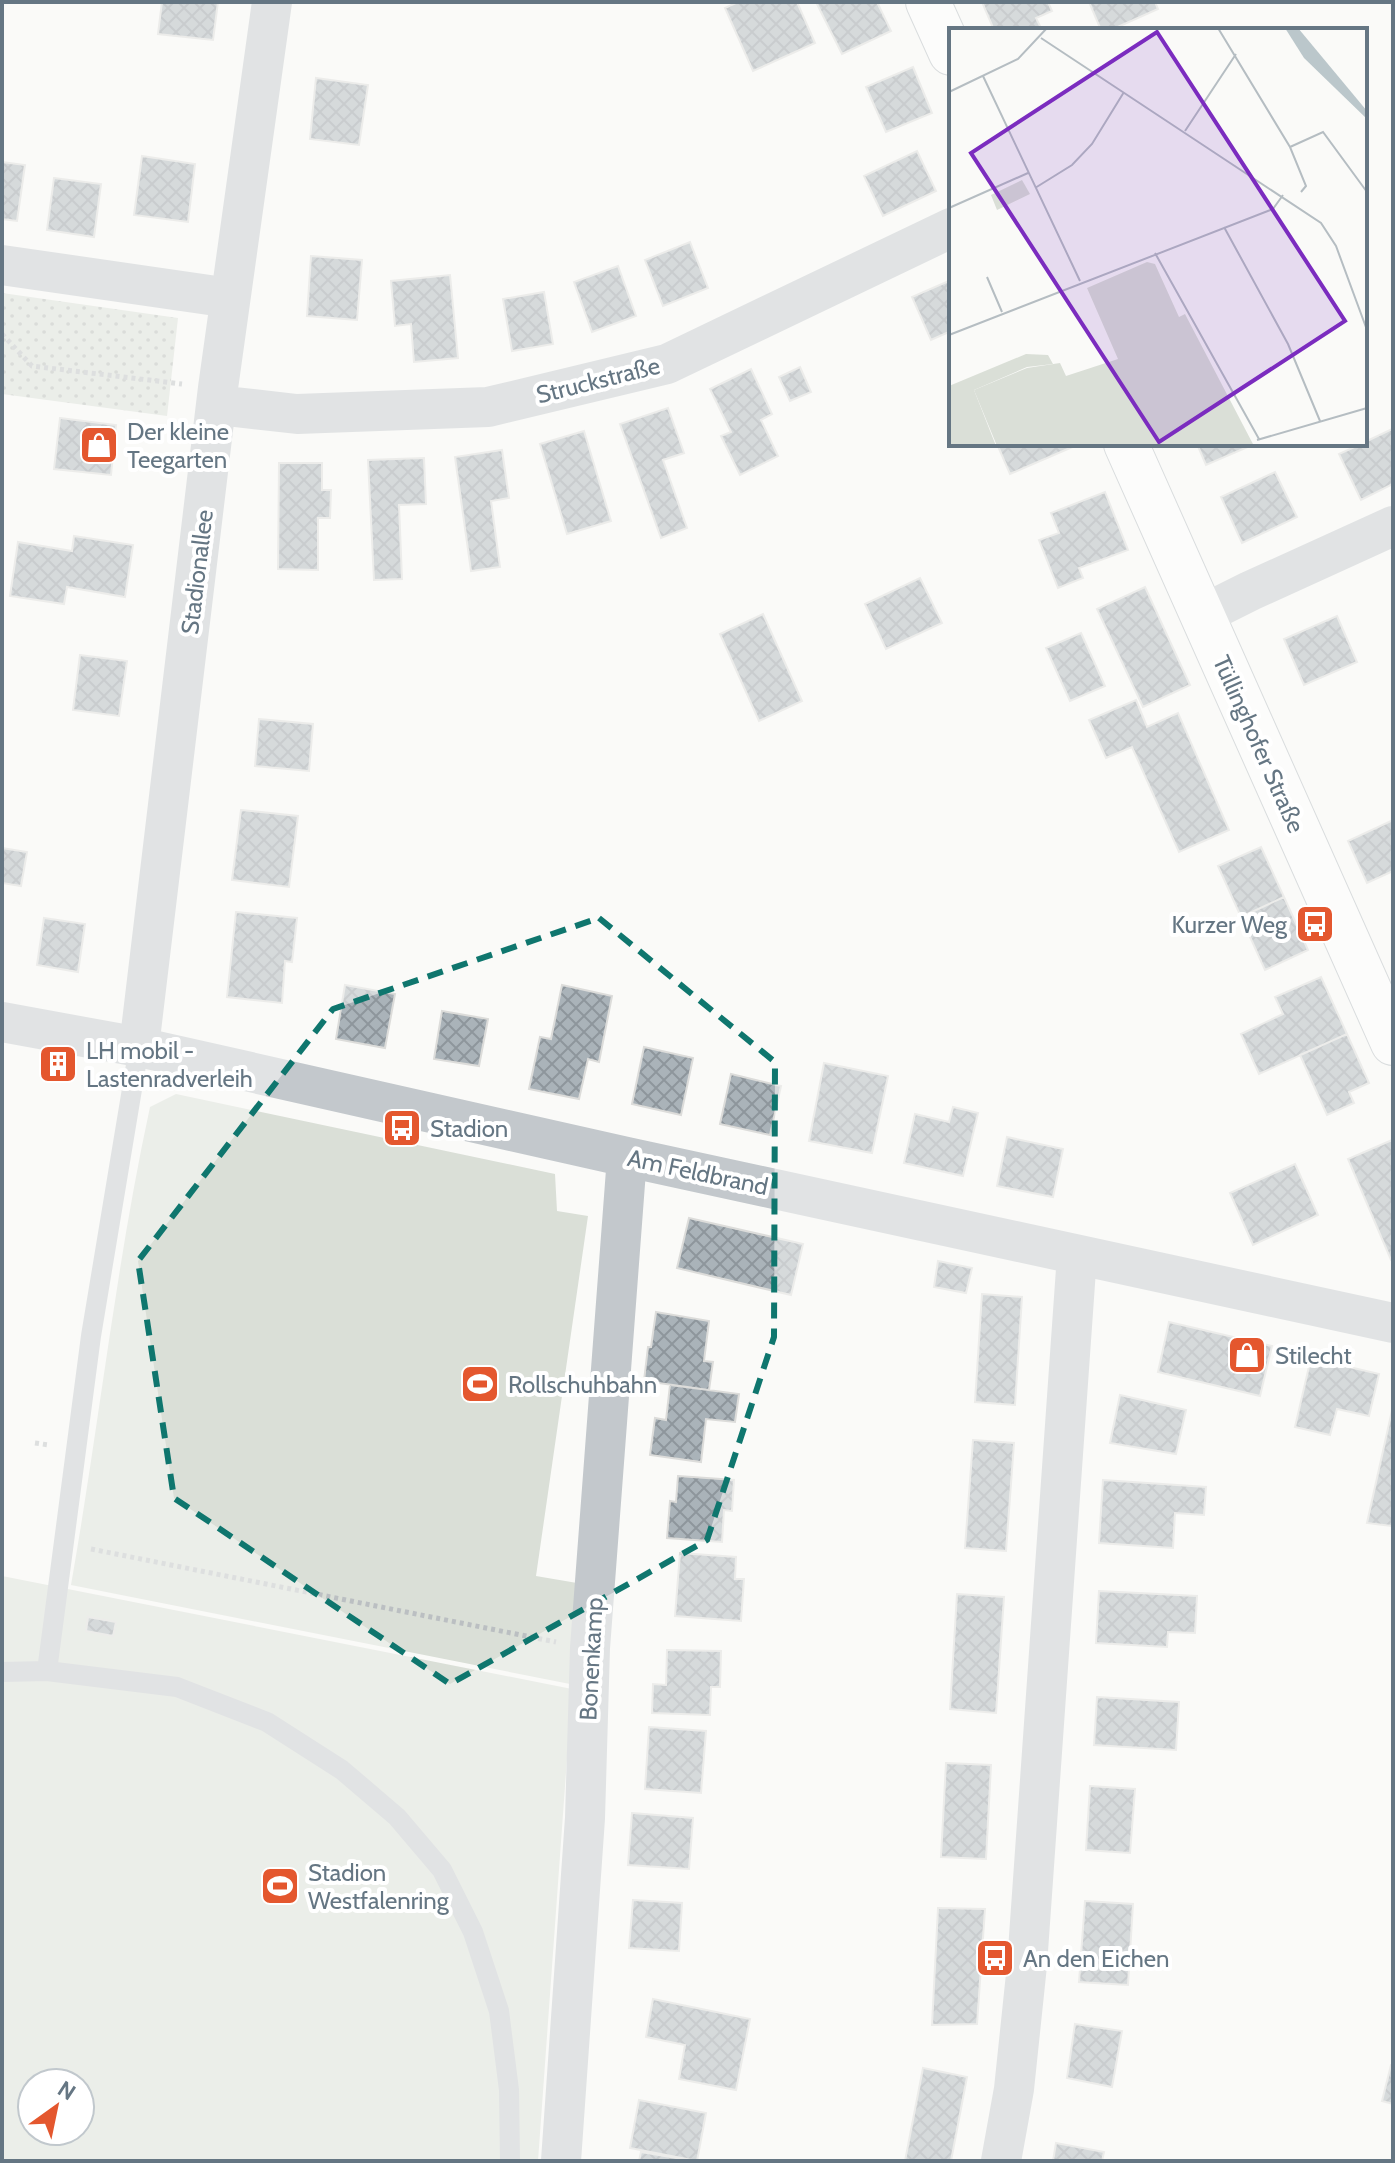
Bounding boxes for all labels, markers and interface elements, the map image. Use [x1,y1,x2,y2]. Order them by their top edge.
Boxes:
inset map [949,28,1367,446]
street label: Struckstraße [533,351,663,409]
place label: Der kleine Teegarten [127,417,229,474]
shop icon: Der kleine Teegarten [78,424,120,466]
street label: Stadionallee [175,508,219,636]
street label: Tüllinghofer Straße [1207,651,1311,837]
bus stop icon: Kurzer Weg [1294,903,1336,945]
place label: Kurzer Weg [1172,910,1288,939]
place label: LH mobil - Lastenradverleih [86,1036,253,1093]
building icon: LH mobil - Lastenradverleih [37,1043,79,1085]
bus stop icon: Stadion [381,1107,423,1149]
place label: Stadion [430,1114,508,1143]
street label: Am Feldbrand [625,1143,771,1201]
shop icon: Stilecht [1226,1334,1268,1376]
place label: Stilecht [1275,1341,1351,1370]
sports icon: Rollschuhbahn [459,1363,501,1405]
place label: Rollschuhbahn [508,1370,657,1399]
street label: Bonenkamp [573,1597,609,1721]
place label: Stadion Westfalenring [308,1858,450,1915]
sports icon: Stadion Westfalenring [259,1865,301,1907]
bus stop icon: An den Eichen [974,1937,1016,1979]
place label: An den Eichen [1023,1944,1170,1973]
north arrow [16,2067,96,2147]
text: N [53,2075,80,2106]

